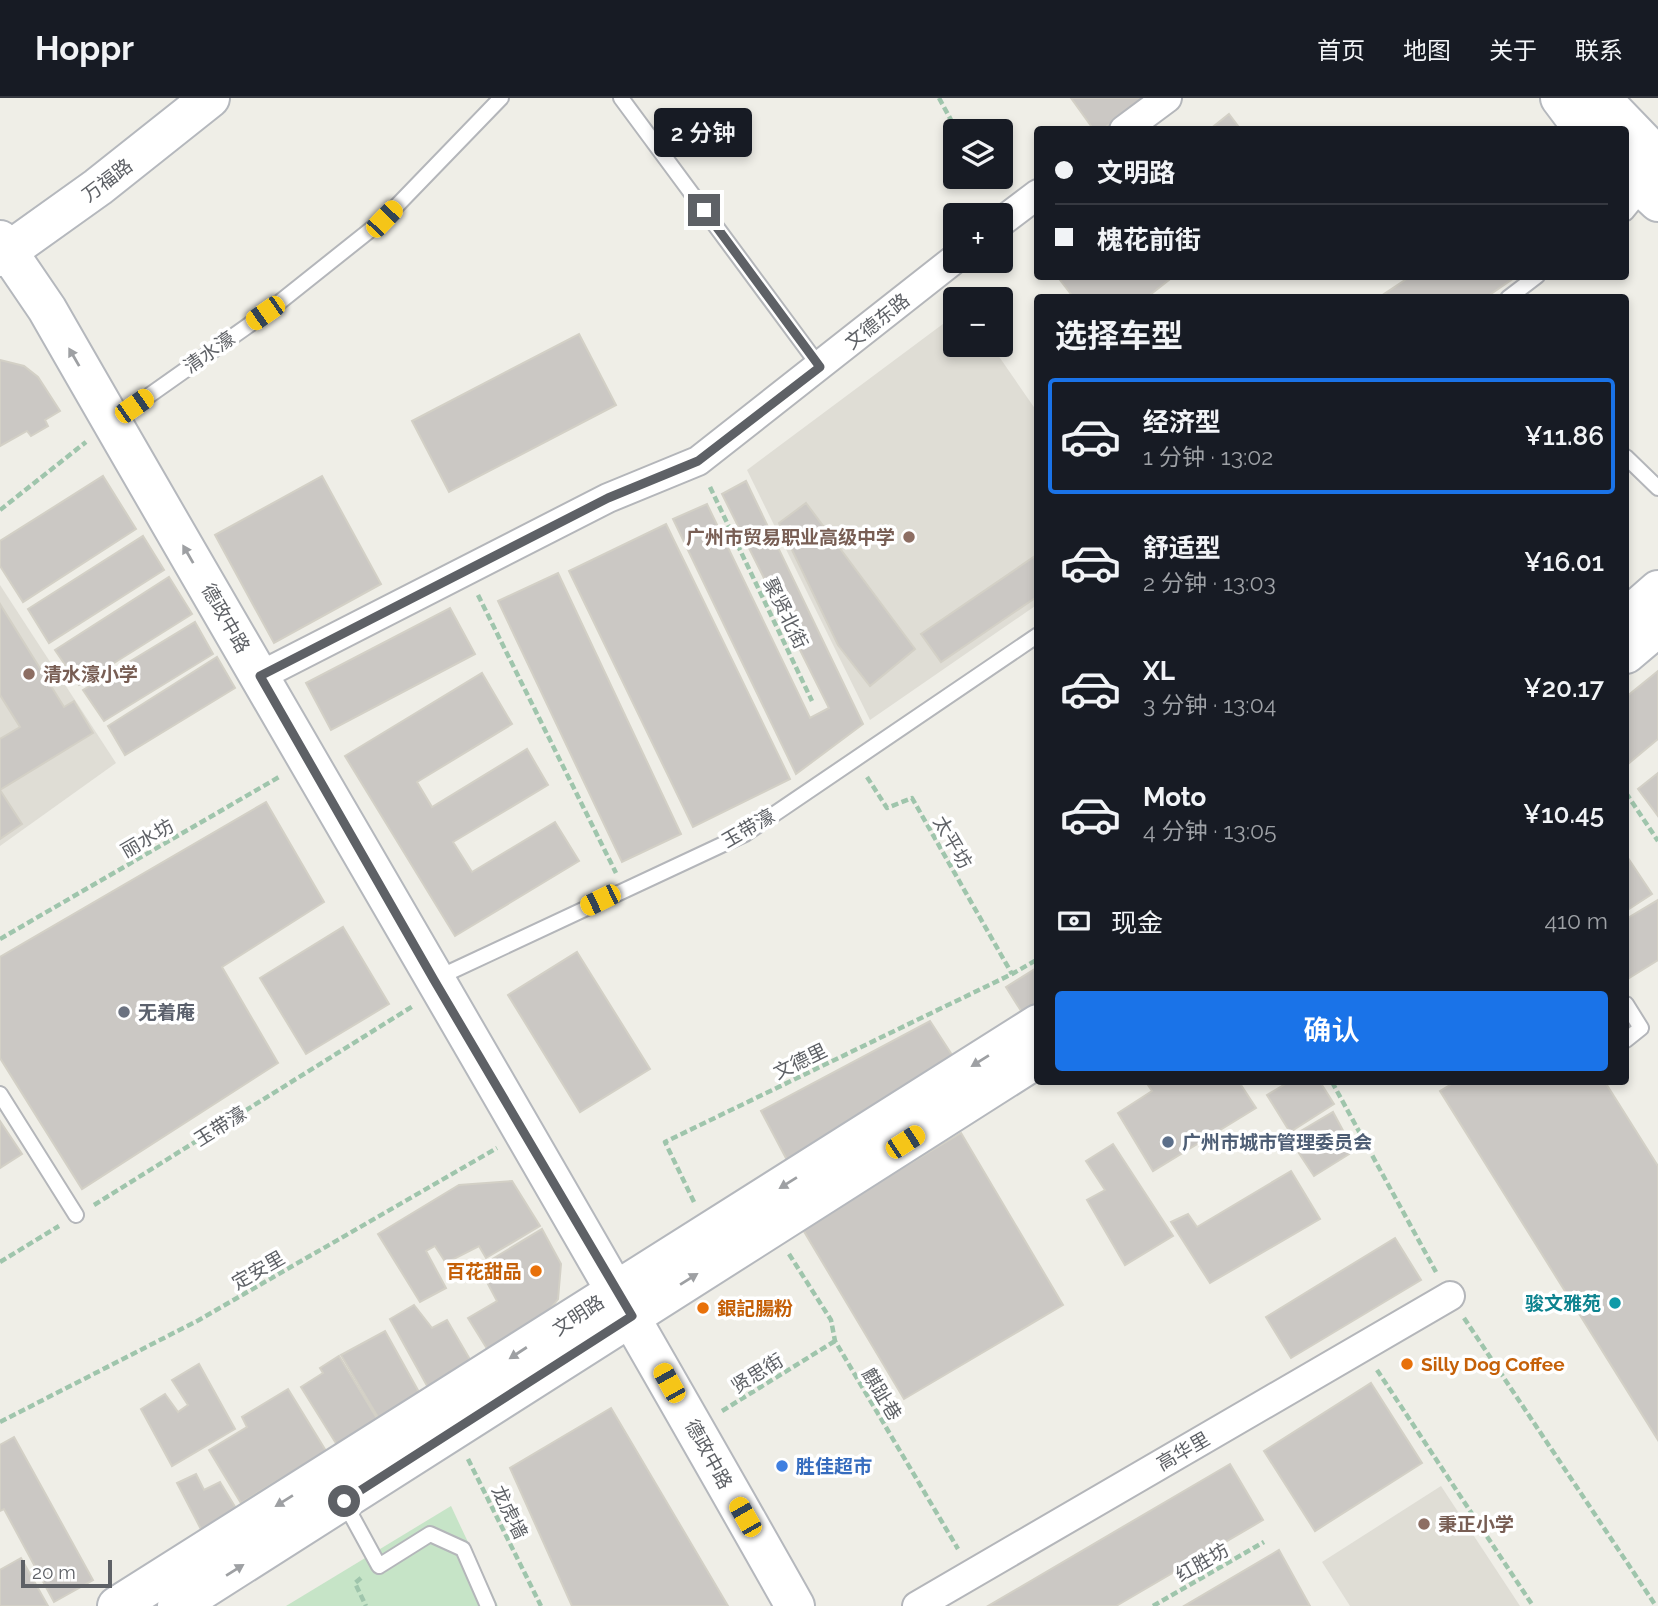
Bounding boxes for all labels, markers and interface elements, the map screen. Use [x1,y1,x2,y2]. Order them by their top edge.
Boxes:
text: Hoppr [35,29,134,68]
text: 首页 [1317,36,1365,65]
text: 地图 [1403,36,1451,65]
text: 关于 [1489,36,1537,65]
text: 联系 [1575,36,1623,65]
callout: 2 分钟 [655,108,753,158]
text: 2 分钟 [671,119,735,146]
map controls [943,119,1013,357]
button: layers [943,119,1013,189]
street label: 万福路 [78,154,136,206]
text: 文明路 [1097,158,1175,188]
route end [688,194,720,226]
car [362,197,407,241]
button: + [943,203,1013,273]
text: 槐花前街 [1097,225,1201,255]
button: − [943,287,1013,357]
street label: 文德东路 [841,289,913,353]
car [242,292,289,334]
text: 选择车型 [1055,317,1183,354]
street label: 清水濠 [179,327,239,377]
one-way arrow [68,347,81,366]
car [111,385,158,427]
icon: car [1059,405,1122,468]
text: 经济型 [1143,407,1221,437]
text: ¥11.86 [1524,421,1604,451]
text: 1 分钟 · 13:02 [1143,443,1273,470]
place label: 广州市贸易职业高级中学 [686,526,895,548]
marker: 广州市贸易职业高级中学 [901,529,917,545]
icon: car [1059,531,1122,594]
text: 舒适型 [1143,533,1221,563]
one-way arrow [182,544,194,563]
text: ¥16.01 [1524,547,1604,577]
text: 2 分钟 · 13:03 [1143,569,1276,596]
street label: 聚贤北街 [759,574,813,652]
street label: 德政中路 [197,580,255,656]
text: XL [1143,656,1175,686]
icon: car [1059,657,1122,720]
place label: 清水濠小学 [43,663,138,685]
marker: 清水濠小学 [21,666,37,682]
text: ¥20.17 [1524,673,1604,703]
text: 3 分钟 · 13:04 [1143,691,1276,718]
text: Moto [1143,782,1206,812]
icon: car [1059,783,1122,846]
text: ¥10.45 [1523,799,1604,829]
street label: 玉带濠 [718,804,778,852]
street label: 太平坊 [929,812,977,872]
street label: 丽水坊 [117,814,177,862]
text: 4 分钟 · 13:05 [1143,817,1277,844]
car [577,881,624,919]
icon: cash [1055,902,1093,940]
text: 410 m [1545,907,1608,934]
text: 现金 [1111,908,1163,938]
button: 确认 [1055,991,1608,1071]
place label: 无着庵 [138,1001,195,1023]
marker: 无着庵 [116,1004,132,1020]
street label: 文德里 [770,1039,830,1083]
one-way arrow [971,1054,990,1067]
street label: 玉带濠 [190,1102,250,1150]
car [882,1122,929,1162]
place label: 广州市城市管理委员会 [1182,1131,1372,1153]
marker: 广州市城市管理委员会 [1160,1134,1176,1150]
one-way arrow [779,1176,798,1189]
street label: 定安里 [228,1246,288,1294]
place label: 百花甜品 [446,1260,522,1282]
marker: 百花甜品 [528,1263,544,1279]
one-way arrow [680,1273,699,1286]
street label: 文明路 [548,1290,608,1340]
place label: 骏文雅苑 [1525,1292,1601,1314]
marker: 骏文雅苑 [1607,1295,1623,1311]
place label: 銀記腸粉 [717,1297,793,1319]
marker: 銀記腸粉 [695,1300,711,1316]
one-way arrow [508,1347,528,1360]
street label: 贤思街 [727,1349,787,1397]
place label: Silly Dog Coffee [1421,1353,1565,1375]
marker: Silly Dog Coffee [1399,1356,1415,1372]
car [650,1360,689,1406]
street label: 麒趾巷 [858,1364,906,1424]
street label: 德政中路 [681,1415,737,1493]
street label: 高华里 [1153,1427,1213,1475]
place label: 胜佳超市 [796,1455,872,1477]
marker: 胜佳超市 [774,1458,790,1474]
street label: 龙虎墙 [488,1482,532,1542]
route start [328,1485,360,1517]
car [726,1494,765,1540]
one-way arrow [275,1495,294,1508]
place label: 秉正小学 [1438,1513,1514,1535]
marker: 秉正小学 [1416,1516,1432,1532]
street label: 红胜坊 [1172,1538,1232,1586]
scale bar [21,1557,112,1589]
text: 20 m [32,1561,76,1583]
one-way arrow [225,1563,245,1576]

